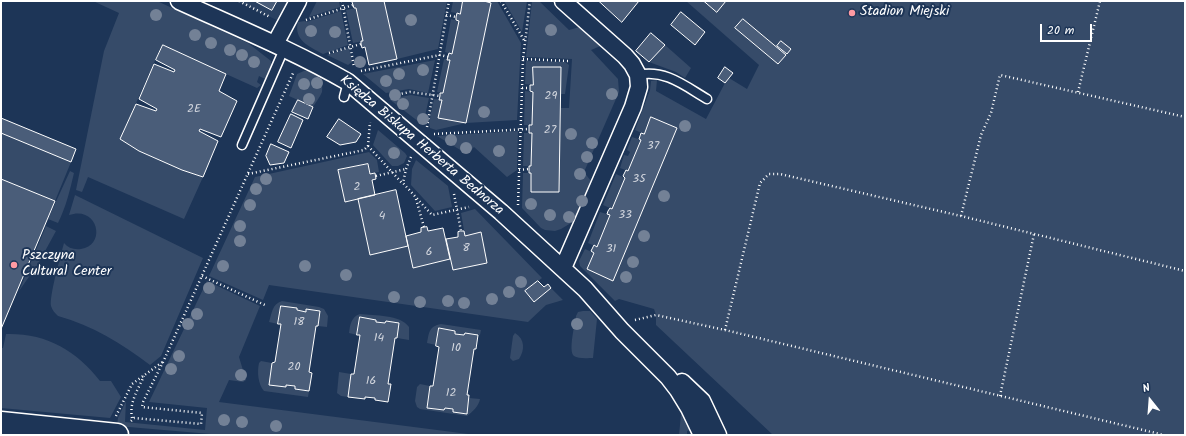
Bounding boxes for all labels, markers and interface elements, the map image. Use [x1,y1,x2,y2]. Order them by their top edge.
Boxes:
place label: Stadion Miejski [860,5,949,21]
marker: Stadion Miejski [847,8,857,18]
scale bar [1042,16,1094,42]
text: 20 m [1047,21,1074,40]
street label: Księdza Biskupa Herberta Bednorza [336,72,506,220]
house number: 29 [545,90,557,104]
house number: 2E [187,103,201,117]
house number: 27 [544,124,556,138]
house number: 37 [647,140,659,154]
house number: 35 [632,173,646,187]
house number: 2 [354,181,360,195]
house number: 33 [618,209,632,223]
house number: 4 [379,210,385,224]
house number: 8 [462,242,470,256]
house number: 31 [606,243,616,257]
house number: 6 [426,246,432,260]
place label: Pszczyna Cultural Center [22,249,111,282]
marker: Pszczyna Cultural Center [9,260,19,270]
house number: 18 [294,316,304,330]
house number: 14 [374,332,384,346]
house number: 10 [451,342,461,356]
house number: 20 [288,361,300,375]
house number: 16 [366,375,376,389]
text: N [1141,379,1152,398]
north arrow [1130,380,1170,420]
house number: 12 [446,387,456,401]

